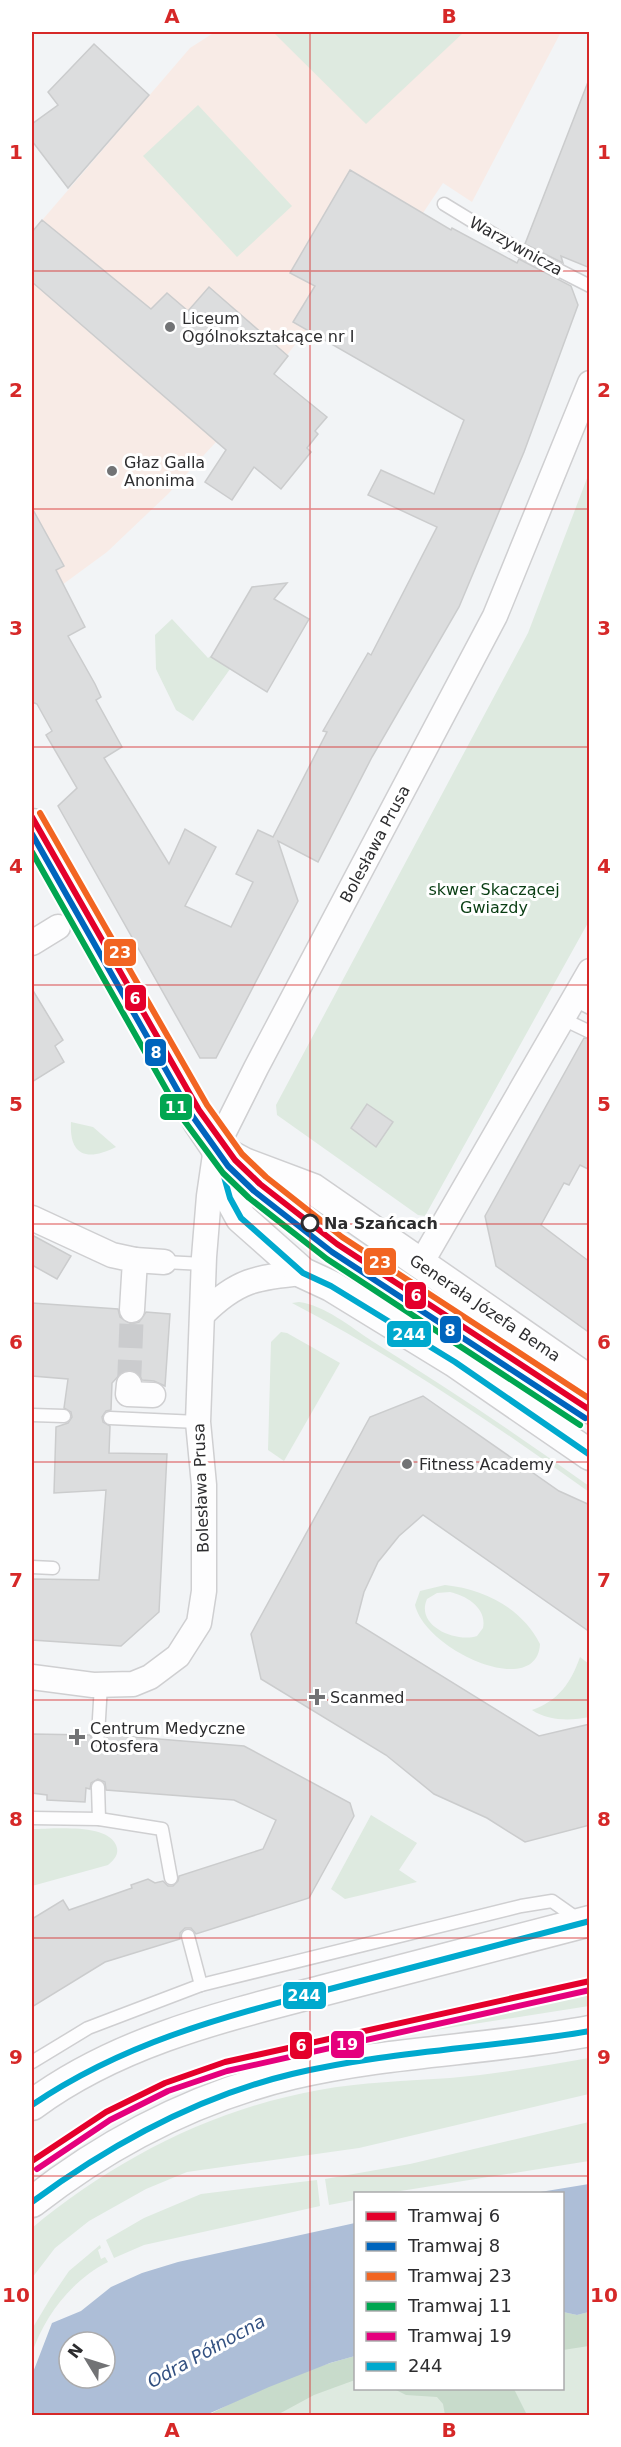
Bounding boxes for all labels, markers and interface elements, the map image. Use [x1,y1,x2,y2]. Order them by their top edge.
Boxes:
text: A [164,4,180,28]
text: B [441,4,457,28]
text: 1 [9,140,23,164]
text: 1 [597,140,611,164]
street label: Warzywnicza [466,213,566,279]
place label: Liceum Ogólnokształcące nr I [182,309,354,346]
marker: Liceum Ogólnokształcące nr I [163,320,177,334]
text: 2 [9,378,23,402]
text: 2 [597,378,611,402]
place label: Głaz Galla Anonima [124,453,205,490]
marker: Głaz Galla Anonima [105,464,119,478]
text: 3 [9,616,23,640]
text: 3 [597,616,611,640]
street label: Bolesława Prusa [336,782,414,906]
text: 4 [9,854,23,878]
text: 4 [597,854,611,878]
park label: skwer Skaczącej Gwiazdy [428,880,560,917]
line badge: 23 [103,938,137,967]
text: 23 [109,943,131,962]
line badge: 6 [124,984,147,1012]
text: 6 [129,989,141,1008]
line badge: 8 [144,1038,167,1067]
text: 8 [150,1043,162,1062]
text: 5 [9,1092,23,1116]
text: 5 [597,1092,611,1116]
line badge: 11 [159,1093,193,1121]
text: 11 [165,1098,187,1117]
marker: Na Szańcach [301,1214,319,1232]
place label: Na Szańcach [324,1214,438,1233]
line badge: 23 [363,1247,397,1276]
street label: Generała Józefa Bema [406,1250,564,1366]
text: 23 [369,1253,391,1272]
line badge: 6 [404,1281,427,1310]
text: 6 [410,1286,422,1305]
line badge: 8 [439,1315,462,1344]
line badge: 244 [386,1320,432,1348]
text: 8 [444,1321,456,1340]
text: 244 [392,1325,426,1344]
text: 6 [9,1330,23,1354]
text: 6 [597,1330,611,1354]
street label: Bolesława Prusa [189,1423,213,1553]
place label: Fitness Academy [419,1455,554,1474]
marker: Fitness Academy [400,1457,414,1471]
text: 7 [9,1568,23,1592]
text: 7 [597,1568,611,1592]
marker: Scanmed [308,1688,326,1706]
place label: Scanmed [330,1688,404,1707]
place label: Centrum Medyczne Otosfera [90,1719,245,1756]
marker: Centrum Medyczne Otosfera [68,1728,86,1746]
text: 8 [9,1807,23,1831]
text: 8 [597,1807,611,1831]
line badge: 244 [282,1981,327,2010]
text: 244 [287,1986,321,2005]
line badge: 19 [330,2030,365,2059]
line badge: 6 [289,2031,313,2060]
text: 19 [336,2035,358,2054]
text: 6 [295,2036,307,2055]
text: 9 [9,2045,23,2069]
text: 9 [597,2045,611,2069]
legend [354,2192,564,2390]
text: Tramwaj 6 [407,2205,500,2226]
text: Tramwaj 8 [407,2235,500,2256]
text: Tramwaj 23 [407,2265,512,2286]
text: 10 [2,2283,30,2307]
text: 10 [590,2283,618,2307]
text: Tramwaj 11 [407,2295,512,2316]
water label: Odra Północna [143,2310,269,2392]
text: Tramwaj 19 [407,2325,512,2346]
north arrow [57,2330,117,2390]
text: N [64,2340,87,2362]
text: 244 [408,2355,442,2376]
text: A [164,2418,180,2442]
text: B [441,2418,457,2442]

